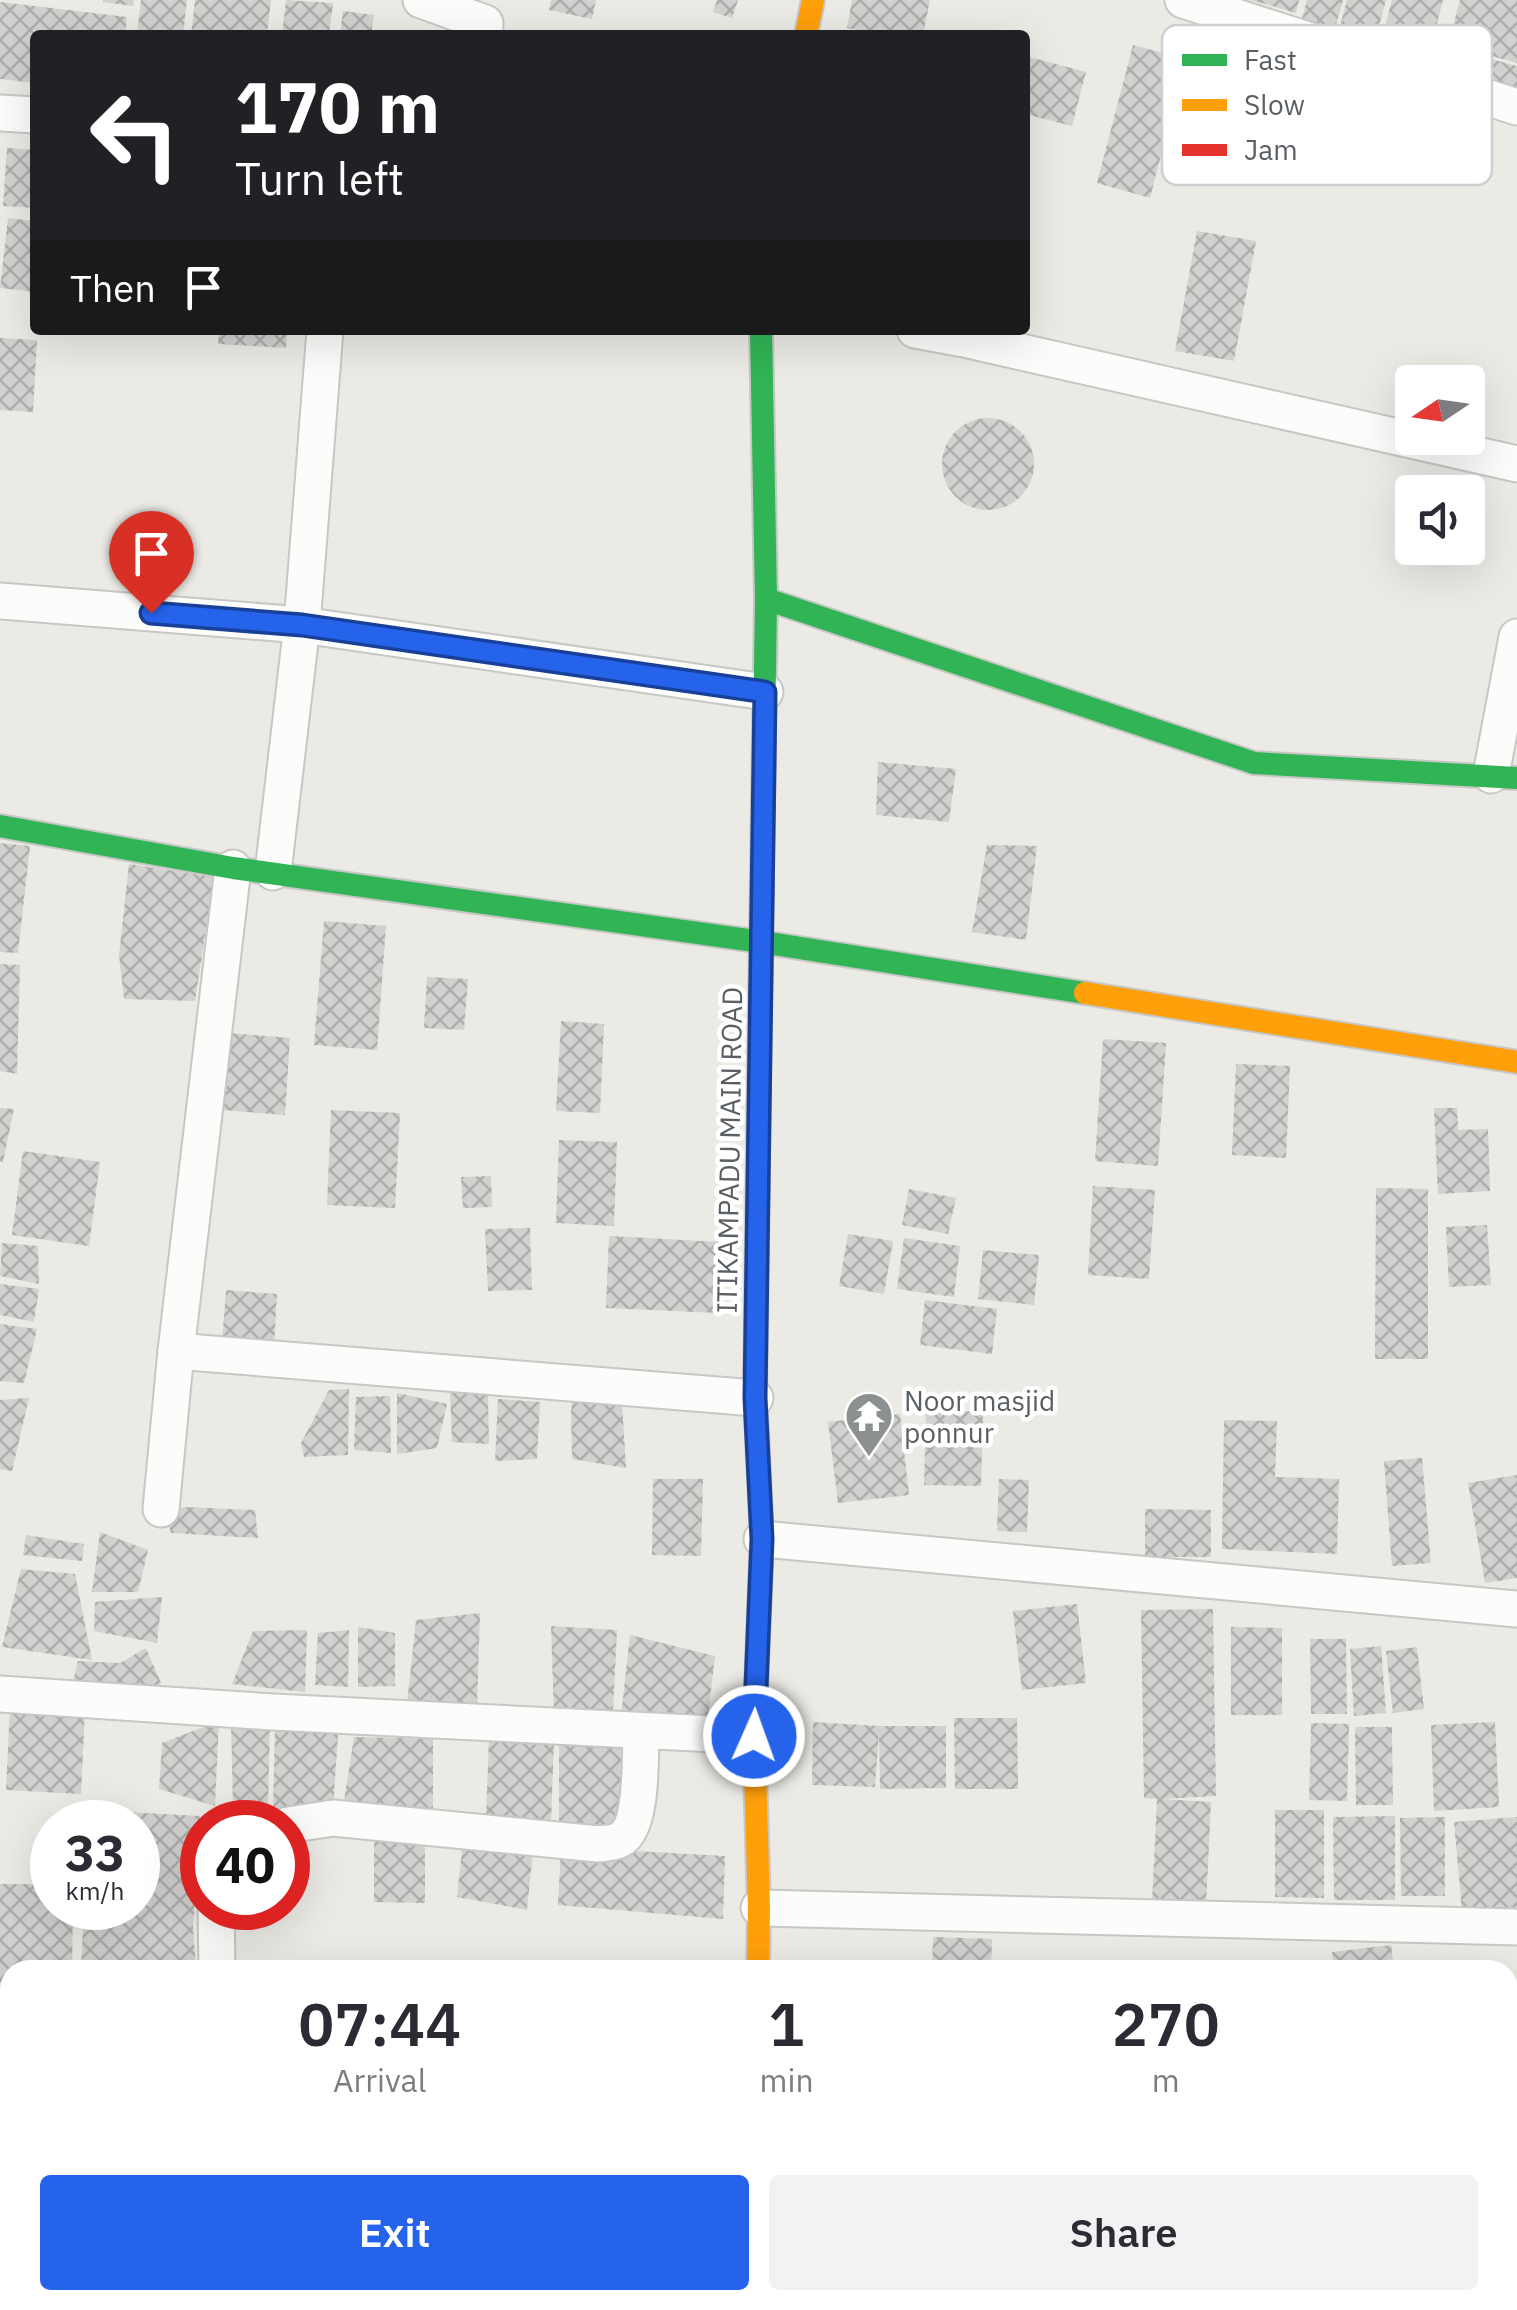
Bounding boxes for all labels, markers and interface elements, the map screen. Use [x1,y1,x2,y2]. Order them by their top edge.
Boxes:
legend [1162,25,1492,185]
text: Fast [1244,41,1297,78]
text: 170 m [235,61,440,152]
icon: left [70,70,200,200]
text: Slow [1244,86,1305,123]
text: Jam [1244,131,1298,168]
text: Turn left [235,149,404,207]
icon: arrive [176,260,231,315]
text: Then [70,263,156,312]
north arrow [1395,365,1485,455]
map controls [1395,365,1485,565]
button: sound [1395,475,1485,565]
pin [109,511,194,614]
icon: arrive [124,526,179,581]
street label: ITIKAMPADU MAIN ROAD [708,986,750,1314]
place label: Noor masjid ponnur [904,1382,1055,1451]
temple icon: Noor masjid ponnur [843,1390,895,1458]
position arrow [702,1684,806,1788]
speed limit sign: 40 [180,1800,310,1930]
text: 33 [65,1820,125,1885]
text: km/h [66,1874,124,1907]
text: 07:44 [298,1984,461,2063]
text: 1 [769,1984,805,2063]
text: 270 [1112,1984,1220,2063]
text: Arrival [333,2059,426,2101]
text: min [759,2059,814,2101]
text: m [1152,2059,1180,2101]
button: Exit [40,2175,749,2290]
button: Share [769,2175,1478,2290]

